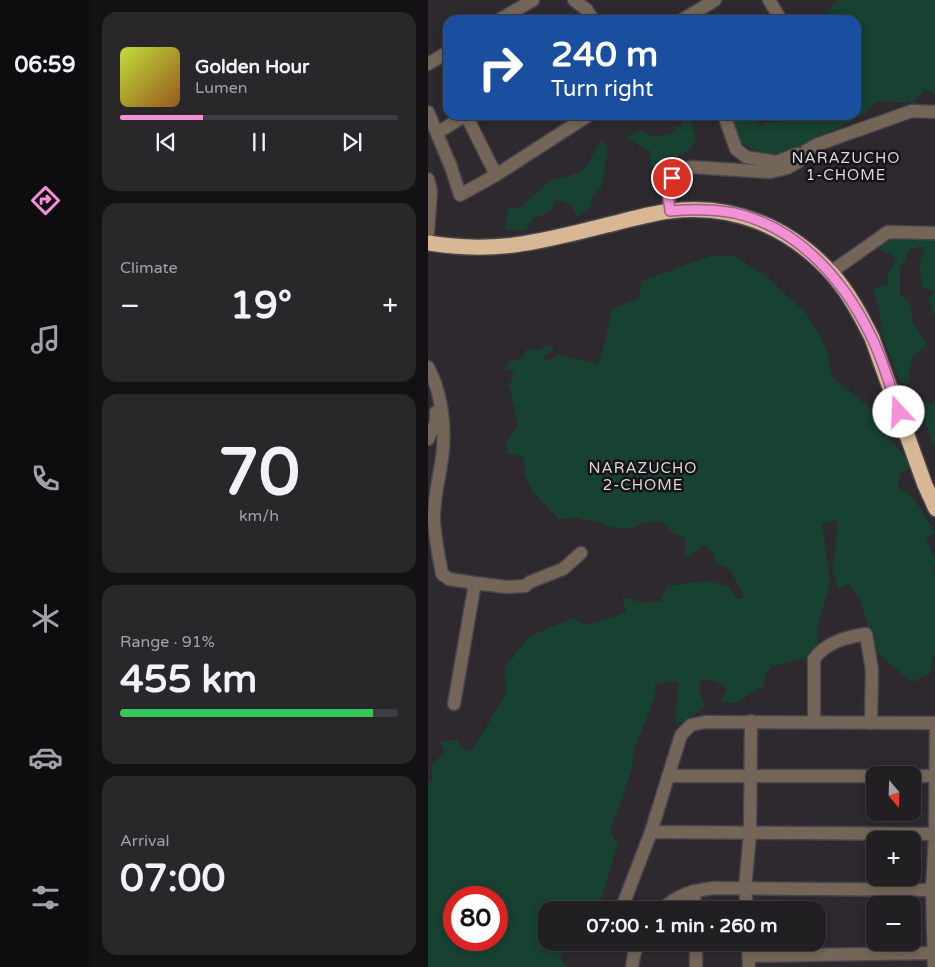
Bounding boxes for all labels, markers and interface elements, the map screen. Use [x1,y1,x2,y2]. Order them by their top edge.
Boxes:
text: 240 m [551,34,658,76]
icon: right [468,35,533,100]
text: 06:59 [15,52,75,78]
text: Golden Hour [195,56,309,78]
text: Turn right [551,76,653,102]
text: Lumen [195,78,247,98]
icon: previous [152,128,180,156]
icon: pause [245,128,273,156]
icon: next [338,128,366,156]
district label: NARAZUCHO 1-CHOME [792,149,900,184]
pin [651,157,693,199]
icon: arrive [658,164,686,192]
icon: directions [28,183,63,218]
text: Climate [120,258,178,278]
text: 19° [230,283,292,329]
text: − [120,289,140,323]
text: + [382,289,398,323]
icon: music [28,322,63,357]
position arrow [872,385,924,437]
text: 70 [218,434,300,513]
district label: NARAZUCHO 2-CHOME [589,459,697,494]
icon: phone [28,461,63,496]
text: km/h [239,506,279,526]
icon: climate [28,601,63,636]
text: Range · 91% [120,632,215,652]
text: 455 km [120,657,257,703]
icon: car [28,740,63,775]
north arrow [866,766,920,821]
map controls [866,766,921,951]
text: Arrival [120,831,169,851]
button: + [866,831,921,886]
text: 07:00 [120,856,225,902]
icon: filters [28,880,63,915]
speed limit sign: 80 [443,886,508,951]
button: − [866,896,921,951]
text: 07:00 · 1 min · 260 m [586,915,778,937]

